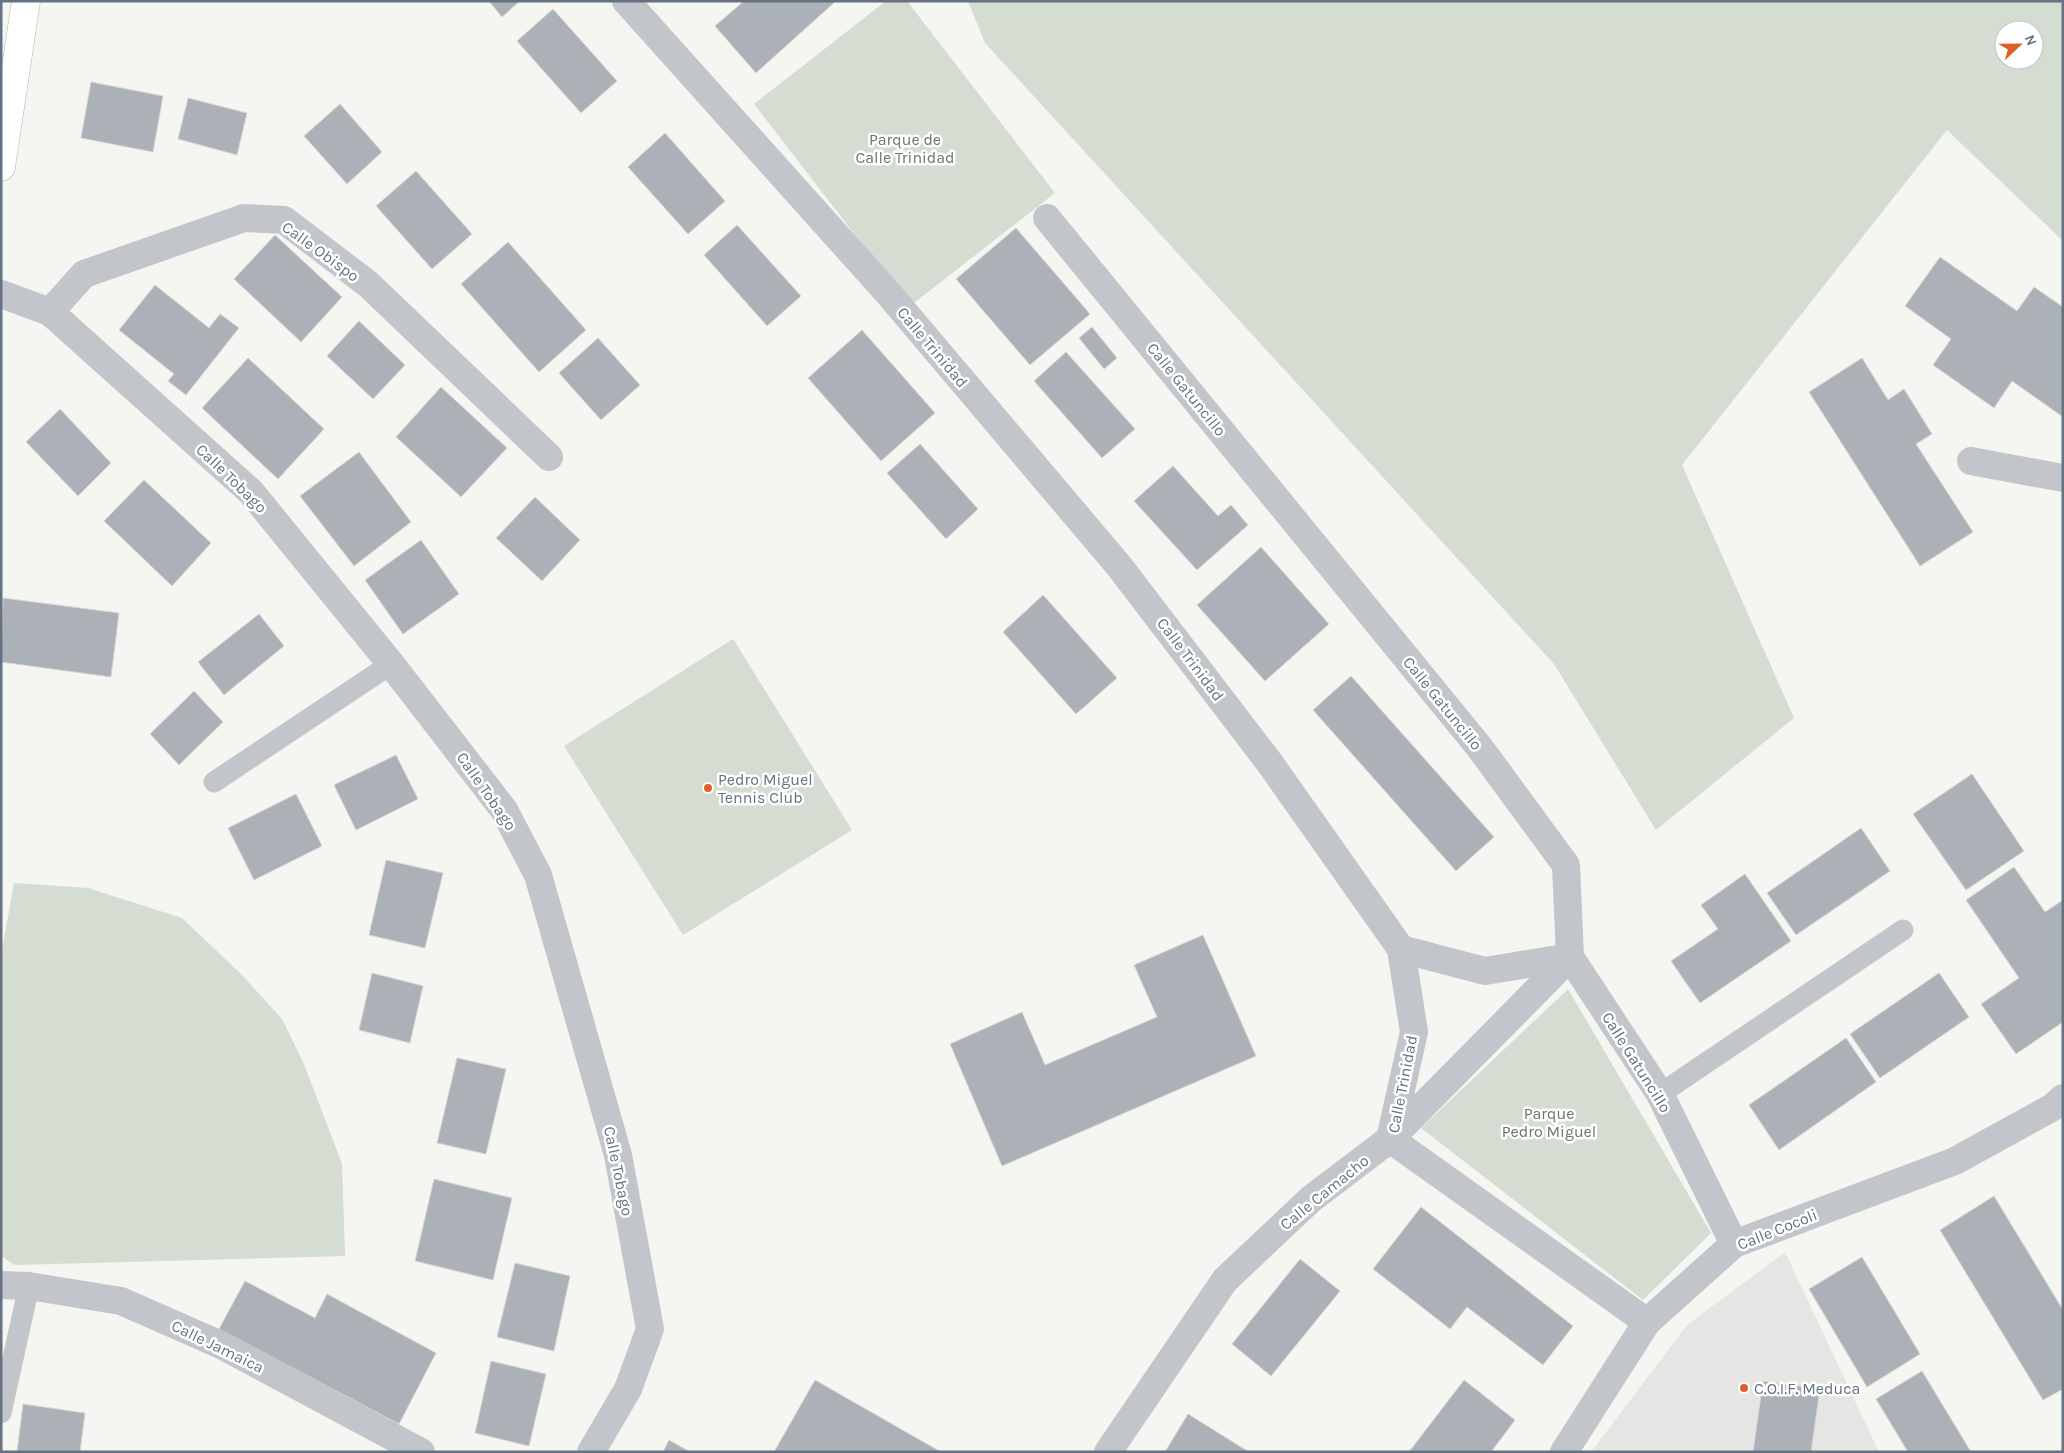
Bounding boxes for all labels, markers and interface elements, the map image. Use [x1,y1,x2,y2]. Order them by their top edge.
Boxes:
north arrow [1994,20,2044,70]
text: N [2021,32,2040,48]
park label: Parque de Calle Trinidad [855,130,955,167]
street label: Calle Obispo [278,217,363,286]
street label: Calle Trinidad [893,303,972,391]
street label: Calle Gatuncillo [1143,339,1230,440]
street label: Calle Tobago [192,440,271,517]
street label: Calle Trinidad [1153,614,1228,705]
street label: Calle Gatuncillo [1399,653,1486,754]
street label: Calle Tobago [453,749,521,834]
place label: Pedro Miguel Tennis Club [718,770,813,807]
marker: Pedro Miguel Tennis Club [702,782,714,794]
street label: Calle Gatuncillo [1598,1009,1675,1116]
street label: Calle Trinidad [1384,1034,1421,1135]
park label: Parque Pedro Miguel [1502,1104,1596,1141]
street label: Calle Tobago [600,1125,637,1218]
street label: Calle Camacho [1276,1151,1373,1234]
street label: Calle Cocoli [1734,1205,1820,1254]
street label: Calle Jamaica [168,1316,267,1377]
place label: C.O.I.F. Meduca [1754,1379,1860,1398]
marker: C.O.I.F. Meduca [1738,1382,1750,1394]

